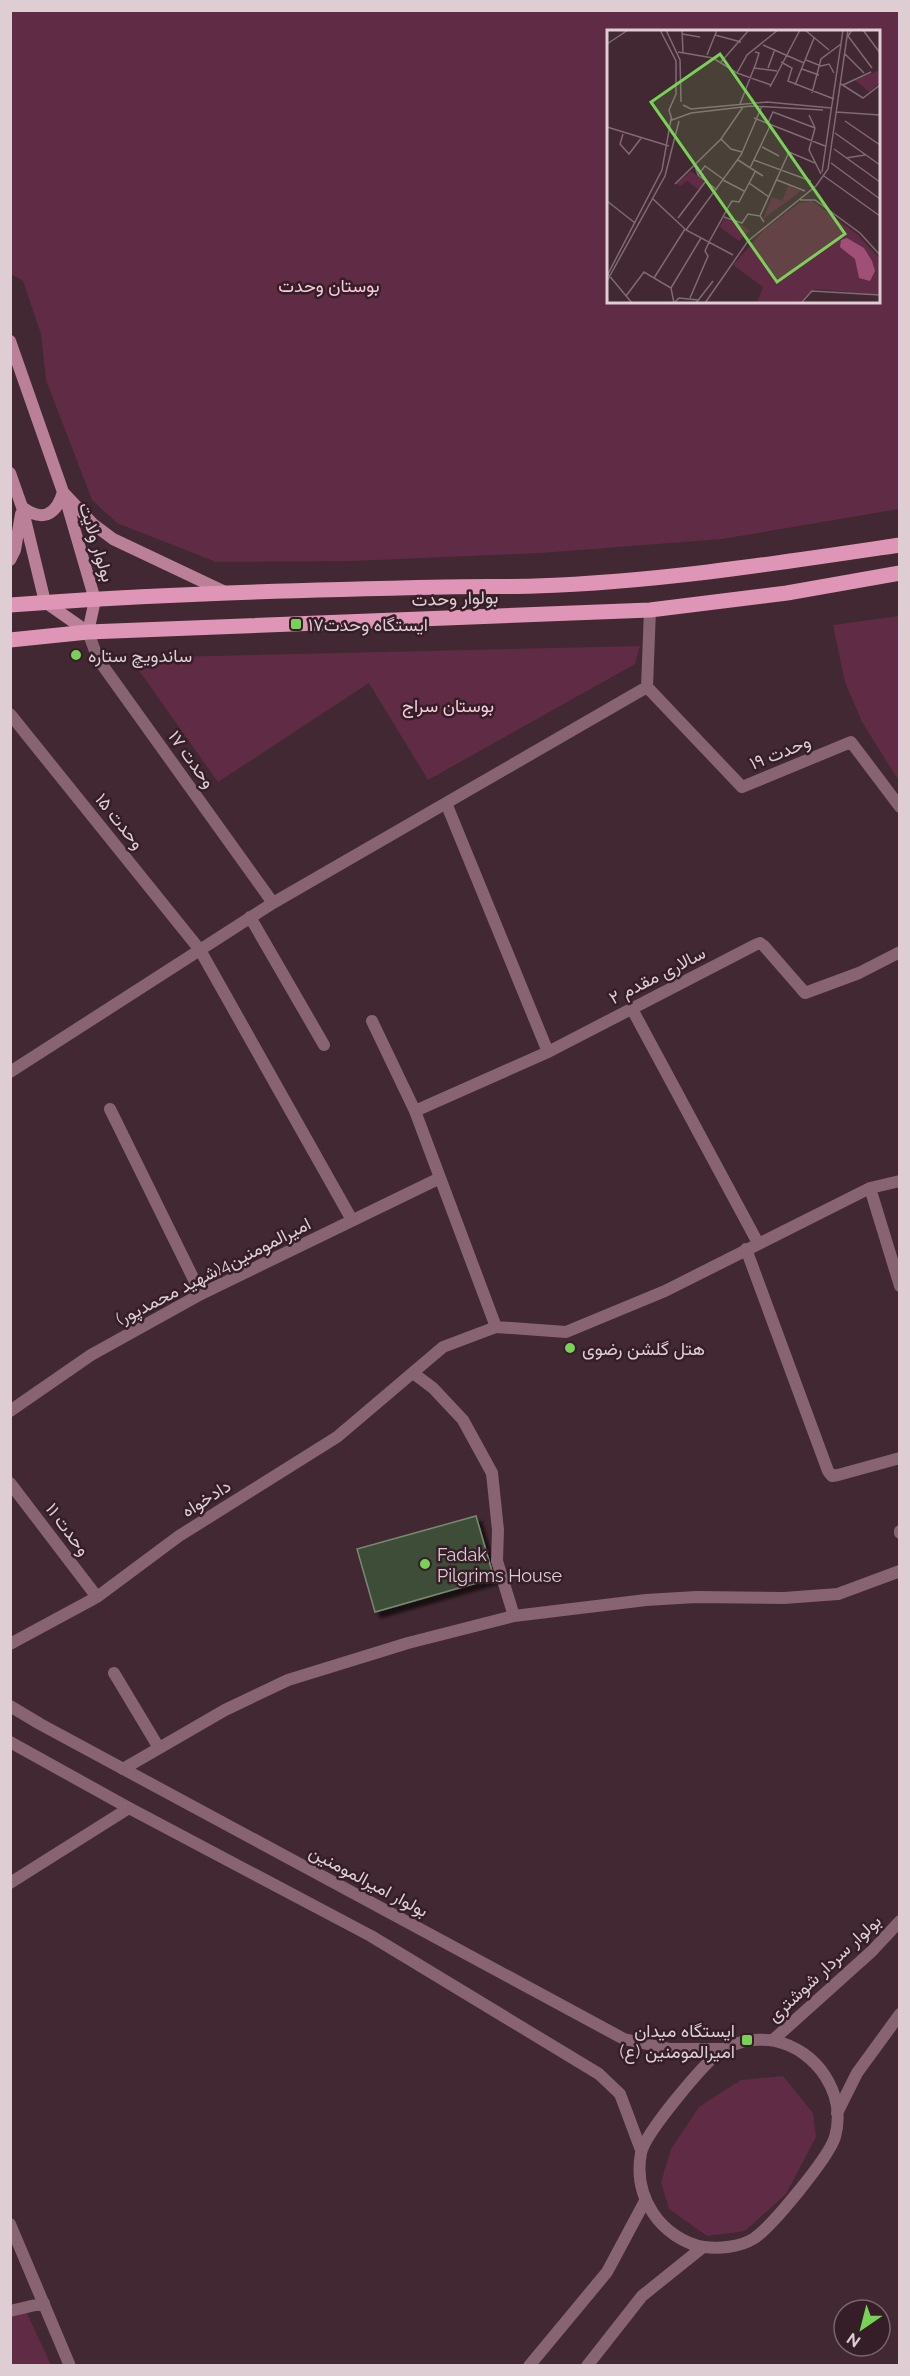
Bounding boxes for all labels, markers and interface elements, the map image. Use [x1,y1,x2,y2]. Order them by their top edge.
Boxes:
inset map [607,30,880,303]
park label: بوستان وحدت [278,275,380,297]
street label: بولوار ولایت [74,500,119,585]
street label: بولوار وحدت [411,586,499,611]
place label: ایستگاه وحدت۱۷ [308,614,428,636]
marker: ایستگاه وحدت۱۷ [289,617,303,631]
place label: ساندویچ ستاره [88,645,192,668]
marker: ساندویچ ستاره [69,648,83,662]
park label: بوستان سراج [402,695,494,718]
street label: وحدت ۱۷ [163,726,220,792]
street label: وحدت ۱۹ [746,730,814,775]
street label: وحدت ۱۵ [90,789,149,854]
street label: سالاری مقدم ۲ [605,942,710,1010]
street label: امیرالمومنین4(شهید محمدپور) [112,1213,315,1331]
place label: هتل گلشن رضوی [582,1338,705,1360]
marker: هتل گلشن رضوی [563,1341,577,1355]
street label: دادخواه [178,1475,235,1522]
street label: وحدت ۱۱ [41,1499,95,1560]
place label: Fadak Pilgrims House [437,1544,562,1586]
marker: Fadak Pilgrims House [418,1557,432,1571]
street label: بولوار امیرالمومنین [306,1841,432,1922]
street label: بولوار سردار شوشتری [763,1910,886,2027]
place label: ایستگاه میدان امیرالمومنین (ع) [619,2020,735,2064]
marker: ایستگاه میدان امیرالمومنین (ع) [740,2033,754,2047]
north arrow [832,2298,892,2358]
text: N [843,2329,864,2351]

